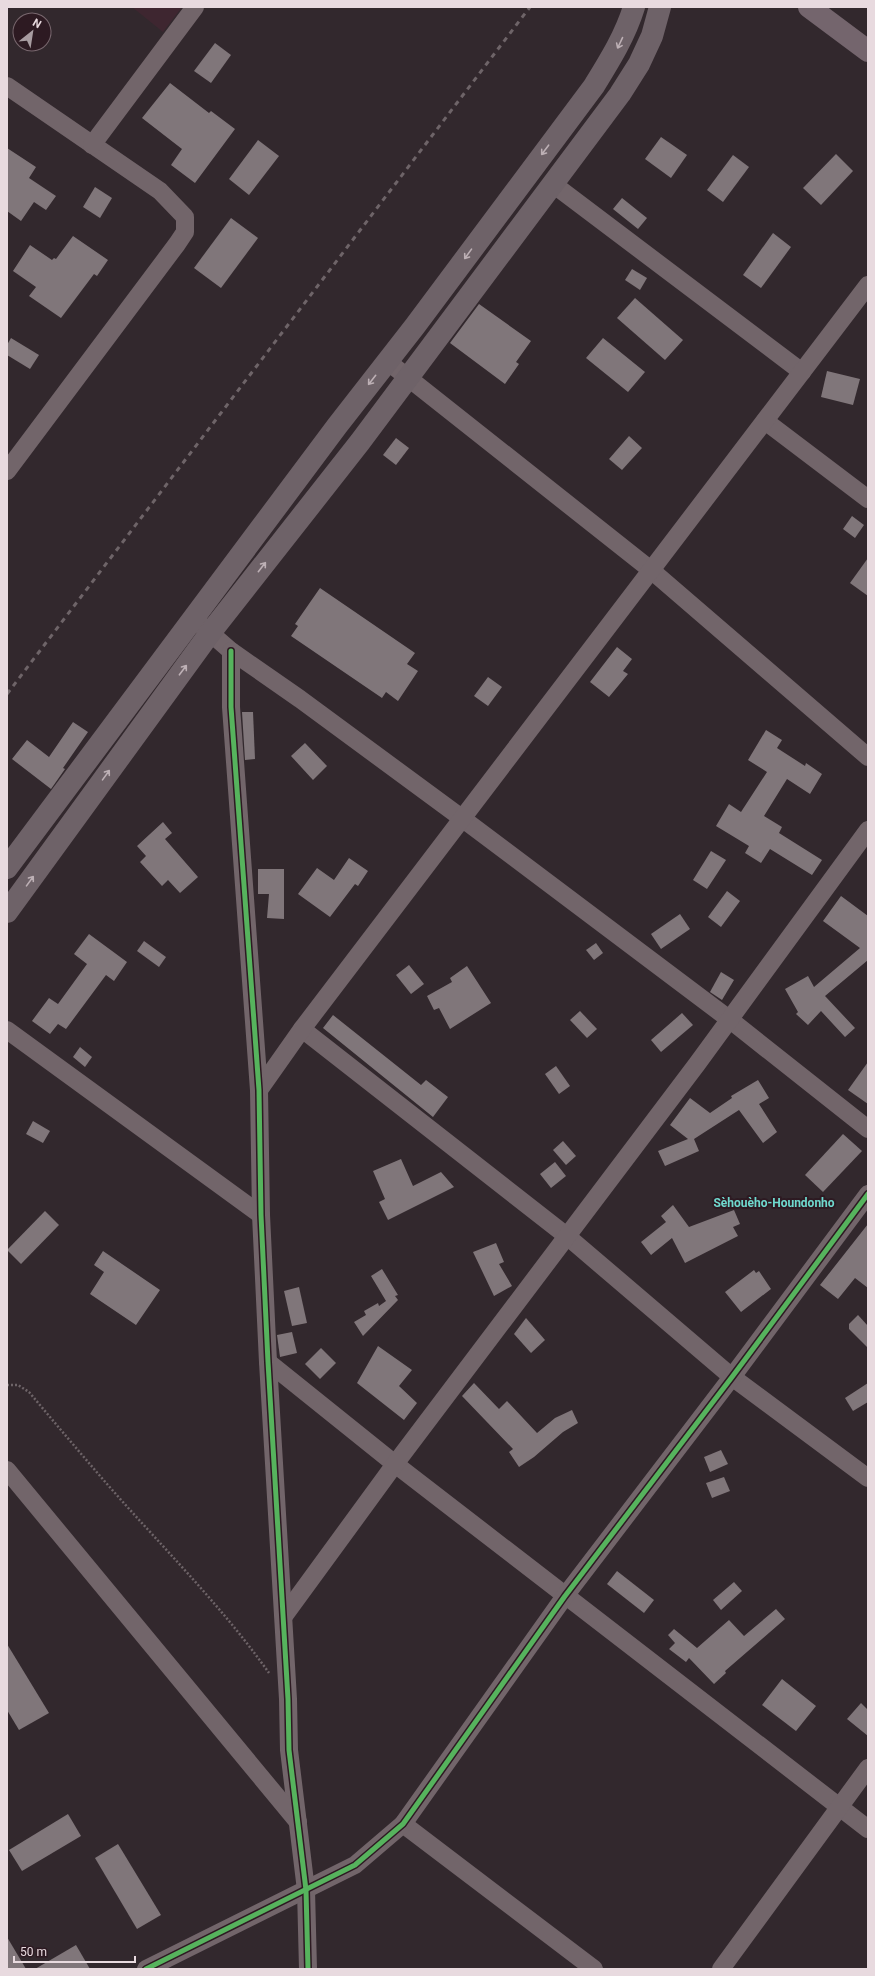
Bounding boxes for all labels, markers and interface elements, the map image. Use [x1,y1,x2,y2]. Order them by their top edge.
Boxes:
north arrow [12,12,52,52]
text: N [30,16,44,31]
one-way arrow [616,37,623,49]
one-way arrow [541,144,549,155]
one-way arrow [463,248,472,259]
one-way arrow [368,374,377,385]
one-way arrow [257,562,266,573]
one-way arrow [178,665,187,676]
one-way arrow [102,770,110,781]
one-way arrow [26,875,34,886]
district label: Sèhouèho-Houndonho [713,1196,835,1210]
scale bar [14,1938,135,1964]
text: 50 m [20,1945,47,1959]

